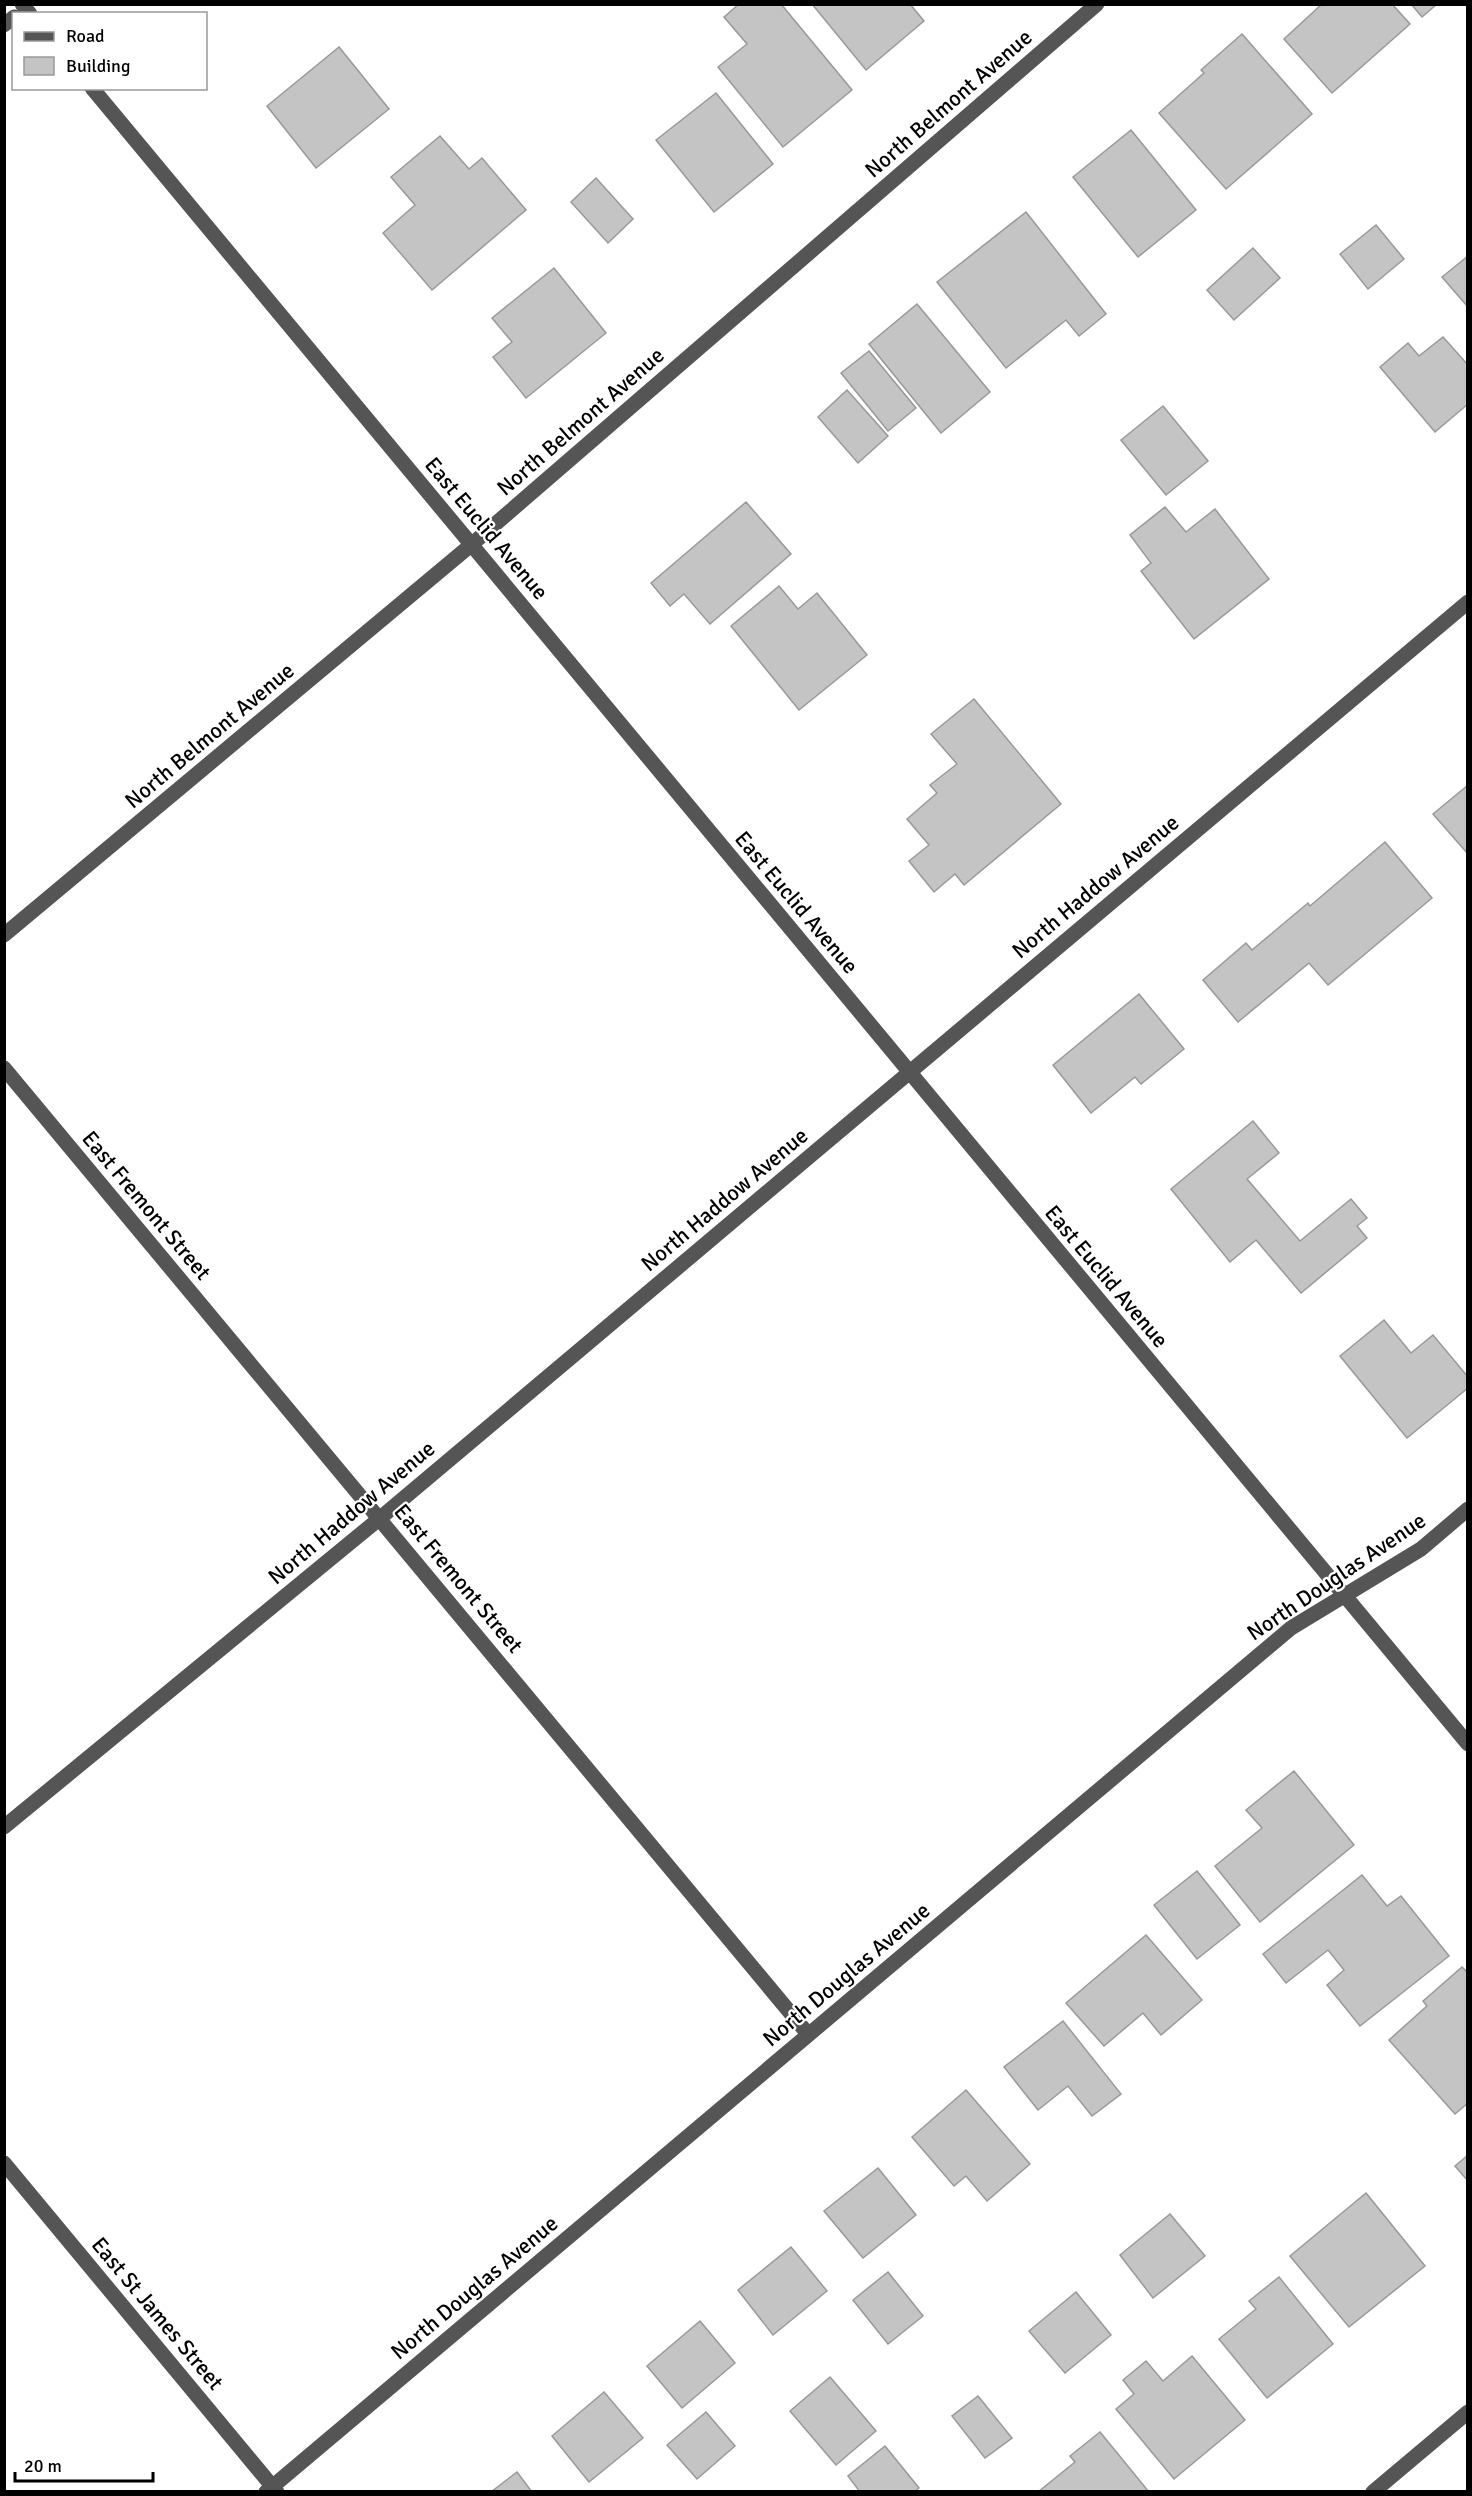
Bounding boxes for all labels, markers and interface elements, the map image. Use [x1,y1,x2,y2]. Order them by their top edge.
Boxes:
legend [12,12,207,90]
street label: North Belmont Avenue [859,23,1037,183]
text: Road [66,25,105,47]
text: Building [66,55,130,77]
street label: North Belmont Avenue [491,341,669,501]
street label: East Euclid Avenue [419,452,554,605]
street label: North Belmont Avenue [119,657,299,814]
street label: North Haddow Avenue [1006,809,1184,964]
street label: East Euclid Avenue [729,826,864,979]
street label: North Haddow Avenue [635,1122,813,1277]
street label: East Fremont Street [76,1125,217,1286]
street label: East Euclid Avenue [1039,1200,1174,1353]
street label: North Haddow Avenue [262,1435,440,1590]
street label: East Fremont Street [388,1498,529,1659]
street label: North Douglas Avenue [1242,1507,1431,1646]
street label: North Douglas Avenue [757,1897,935,2052]
street label: North Douglas Avenue [385,2210,563,2365]
street label: East St James Street [86,2231,230,2395]
scale bar [15,2445,153,2483]
text: 20 m [24,2455,62,2477]

